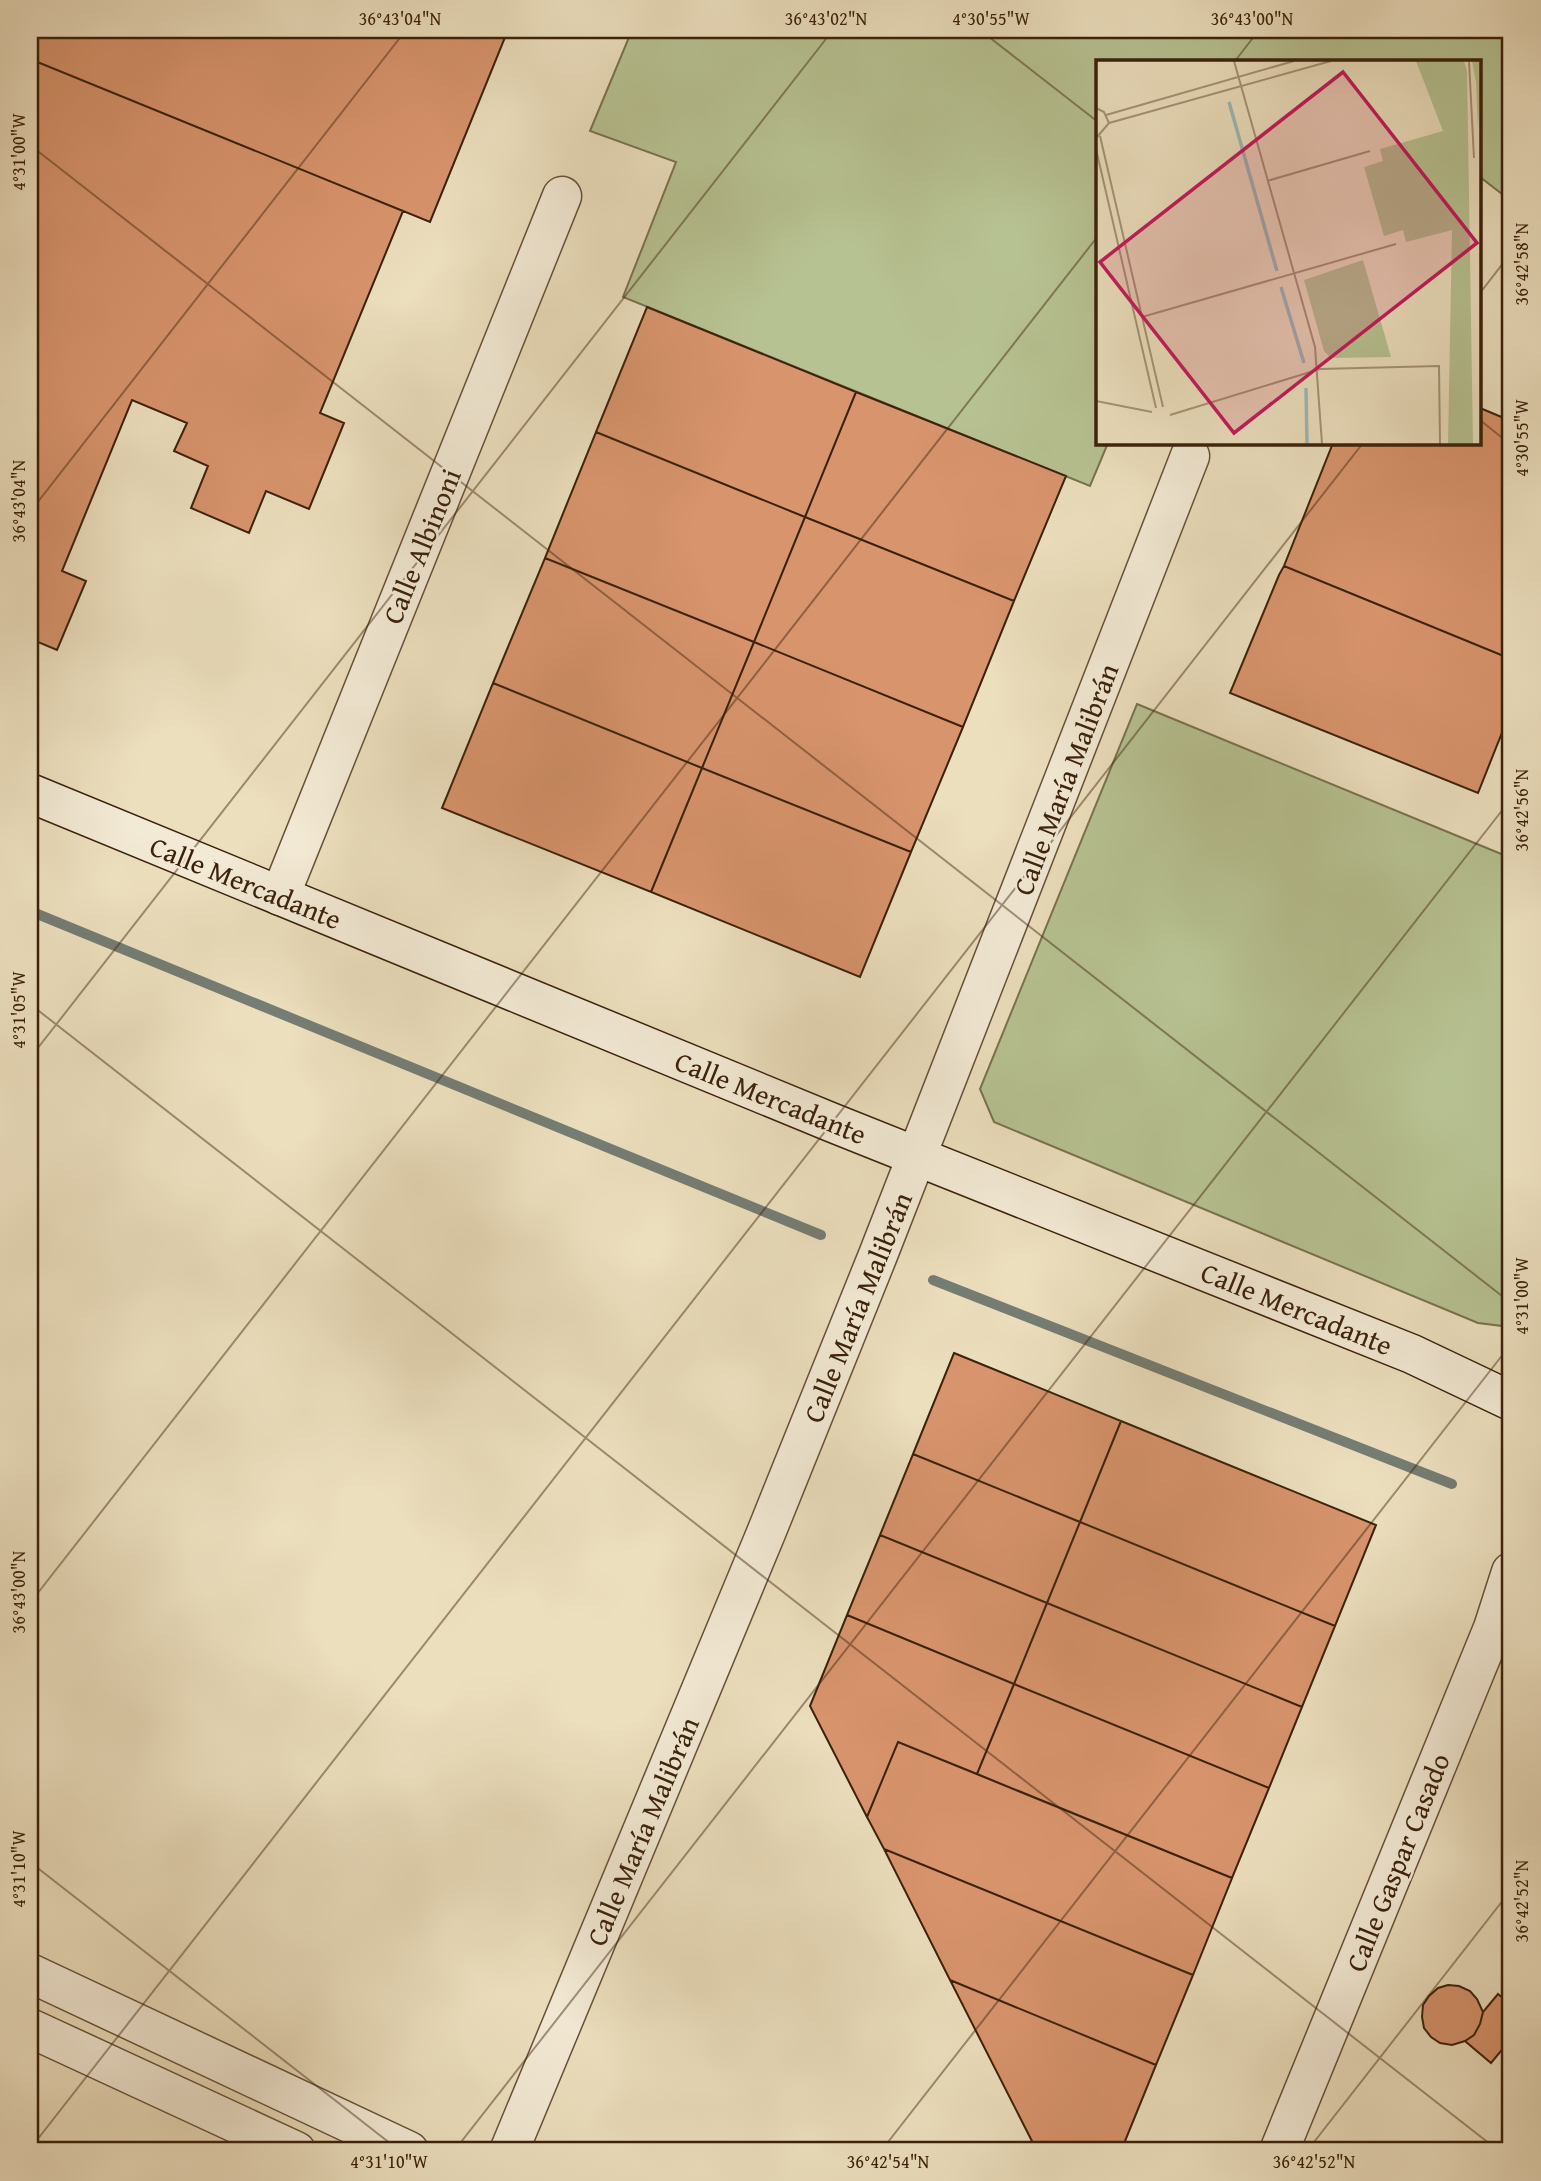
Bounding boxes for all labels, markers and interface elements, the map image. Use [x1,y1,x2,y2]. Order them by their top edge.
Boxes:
text: 36°43'04"N [359,5,442,32]
text: 36°43'02"N [785,5,868,32]
text: 4°30'55"W [952,5,1031,32]
text: 36°43'00"N [1211,5,1294,32]
inset map [1096,60,1482,444]
text: 4°31'00"W [5,112,32,191]
text: 36°42'58"N [1508,222,1535,305]
text: 4°30'55"W [1508,398,1535,477]
text: 36°43'04"N [5,459,32,542]
street label: Calle Albinoni [371,462,471,630]
street label: Calle María Malibrán [1002,657,1128,901]
text: 36°42'56"N [1508,768,1535,851]
street label: Calle Mercadante [144,825,348,939]
text: 4°31'05"W [5,970,32,1049]
street label: Calle Mercadante [669,1040,873,1154]
street label: Calle María Malibrán [792,1185,922,1428]
street label: Calle Mercadante [1195,1251,1399,1365]
text: 4°31'00"W [1508,1256,1535,1335]
text: 36°43'00"N [5,1550,32,1633]
street label: Calle María Malibrán [575,1710,709,1952]
street label: Calle Gaspar Casado [1334,1747,1460,1977]
text: 4°31'10"W [5,1829,32,1908]
text: 36°42'52"N [1508,1859,1535,1942]
text: 4°31'10"W [350,2148,429,2175]
text: 36°42'54"N [847,2148,930,2175]
text: 36°42'52"N [1273,2148,1356,2175]

